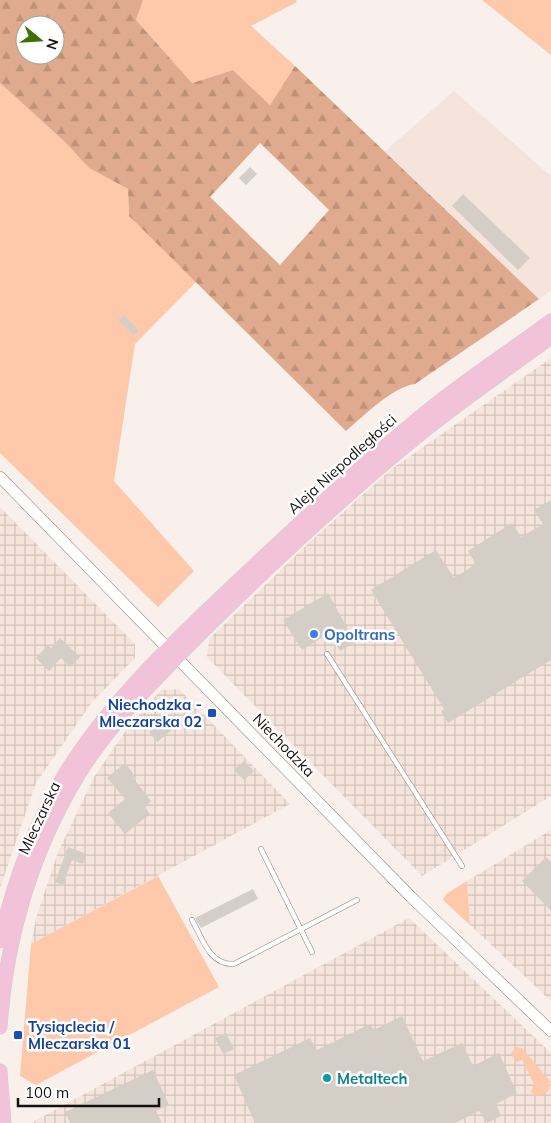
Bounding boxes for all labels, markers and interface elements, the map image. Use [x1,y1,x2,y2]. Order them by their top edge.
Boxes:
north arrow [15,15,65,65]
text: N [42,36,63,52]
street label: Aleja Niepodległości [284,410,400,518]
place label: Opoltrans [324,625,395,644]
marker: Opoltrans [308,628,320,640]
place label: Niechodzka - Mleczarska 02 [99,695,202,731]
marker: Niechodzka - Mleczarska 02 [206,707,218,719]
street label: Niechodzka [249,709,319,781]
street label: Mleczarska [14,779,64,857]
place label: Tysiąclecia / Mleczarska 01 [28,1017,131,1053]
marker: Tysiąclecia / Mleczarska 01 [12,1029,24,1041]
place label: Metaltech [337,1069,408,1088]
marker: Metaltech [321,1072,333,1084]
scale bar [18,1076,159,1108]
text: 100 m [25,1083,69,1102]

